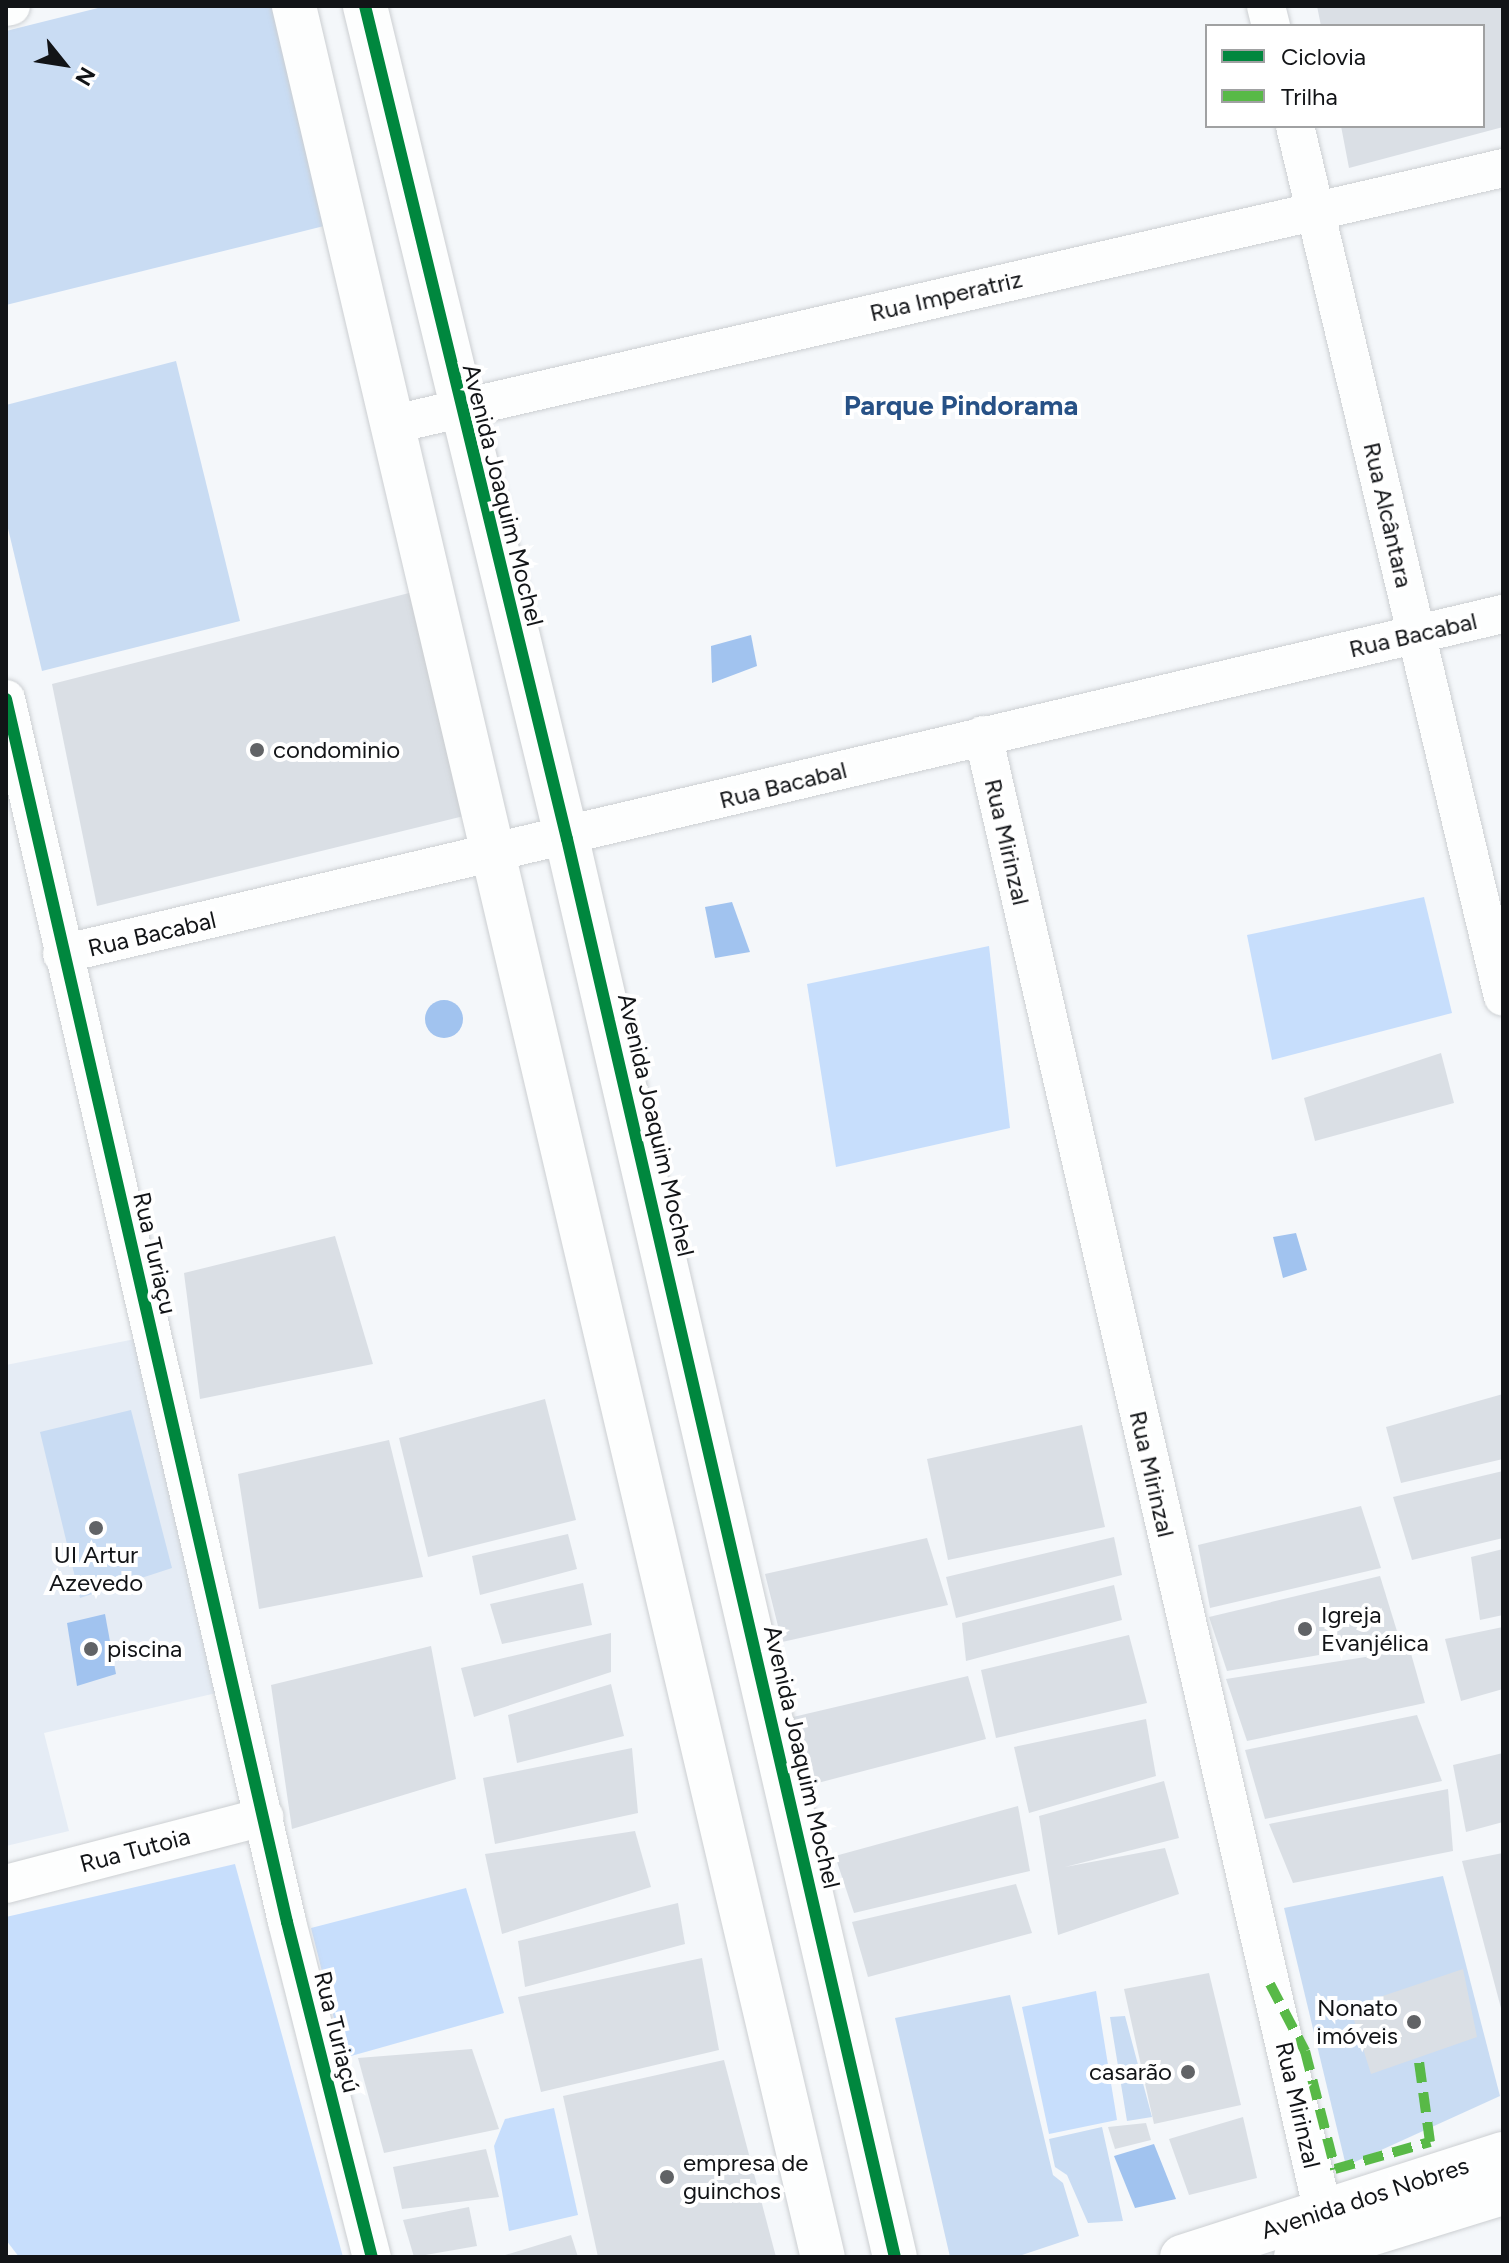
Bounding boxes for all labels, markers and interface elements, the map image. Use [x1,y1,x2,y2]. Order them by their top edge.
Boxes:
north arrow [24,24,104,104]
legend [1205,24,1485,128]
text: Ciclovia [1281,42,1366,71]
text: N [69,62,101,90]
text: Trilha [1281,82,1338,111]
street label: Rua Imperatriz [867,264,1025,328]
street label: Avenida Joaquim Mochel [456,361,550,629]
district label: Parque Pindorama [844,388,1078,422]
street label: Rua Alcântara [1357,440,1419,590]
street label: Rua Bacabal [1346,606,1480,664]
place label: condominio [273,736,400,764]
marker: condominio [248,741,266,759]
street label: Rua Bacabal [716,755,850,815]
street label: Rua Mirinzal [978,776,1036,908]
street label: Rua Bacabal [85,905,219,963]
street label: Avenida Joaquim Mochel [612,991,700,1259]
street label: Rua Turiaçu [127,1189,183,1317]
street label: Rua Mirinzal [1123,1408,1181,1540]
marker: UI Artur Azevedo [87,1519,105,1537]
place label: UI Artur Azevedo [49,1541,143,1597]
place label: Igreja Evanjélica [1321,1601,1429,1657]
marker: Igreja Evanjélica [1296,1620,1314,1638]
street label: Avenida Joaquim Mochel [758,1623,846,1891]
place label: piscina [107,1635,182,1663]
marker: piscina [82,1640,100,1658]
street label: Rua Tutoia [77,1821,193,1879]
street label: Rua Turiaçú [308,1968,366,2096]
place label: Nonato imóveis [1316,1994,1398,2050]
marker: Nonato imóveis [1405,2013,1423,2031]
street label: Rua Mirinzal [1269,2039,1327,2171]
place label: casarão [1089,2058,1172,2086]
marker: casarão [1179,2063,1197,2081]
place label: empresa de guinchos [683,2149,808,2205]
street label: Avenida dos Nobres [1258,2151,1472,2245]
marker: empresa de guinchos [658,2168,676,2186]

